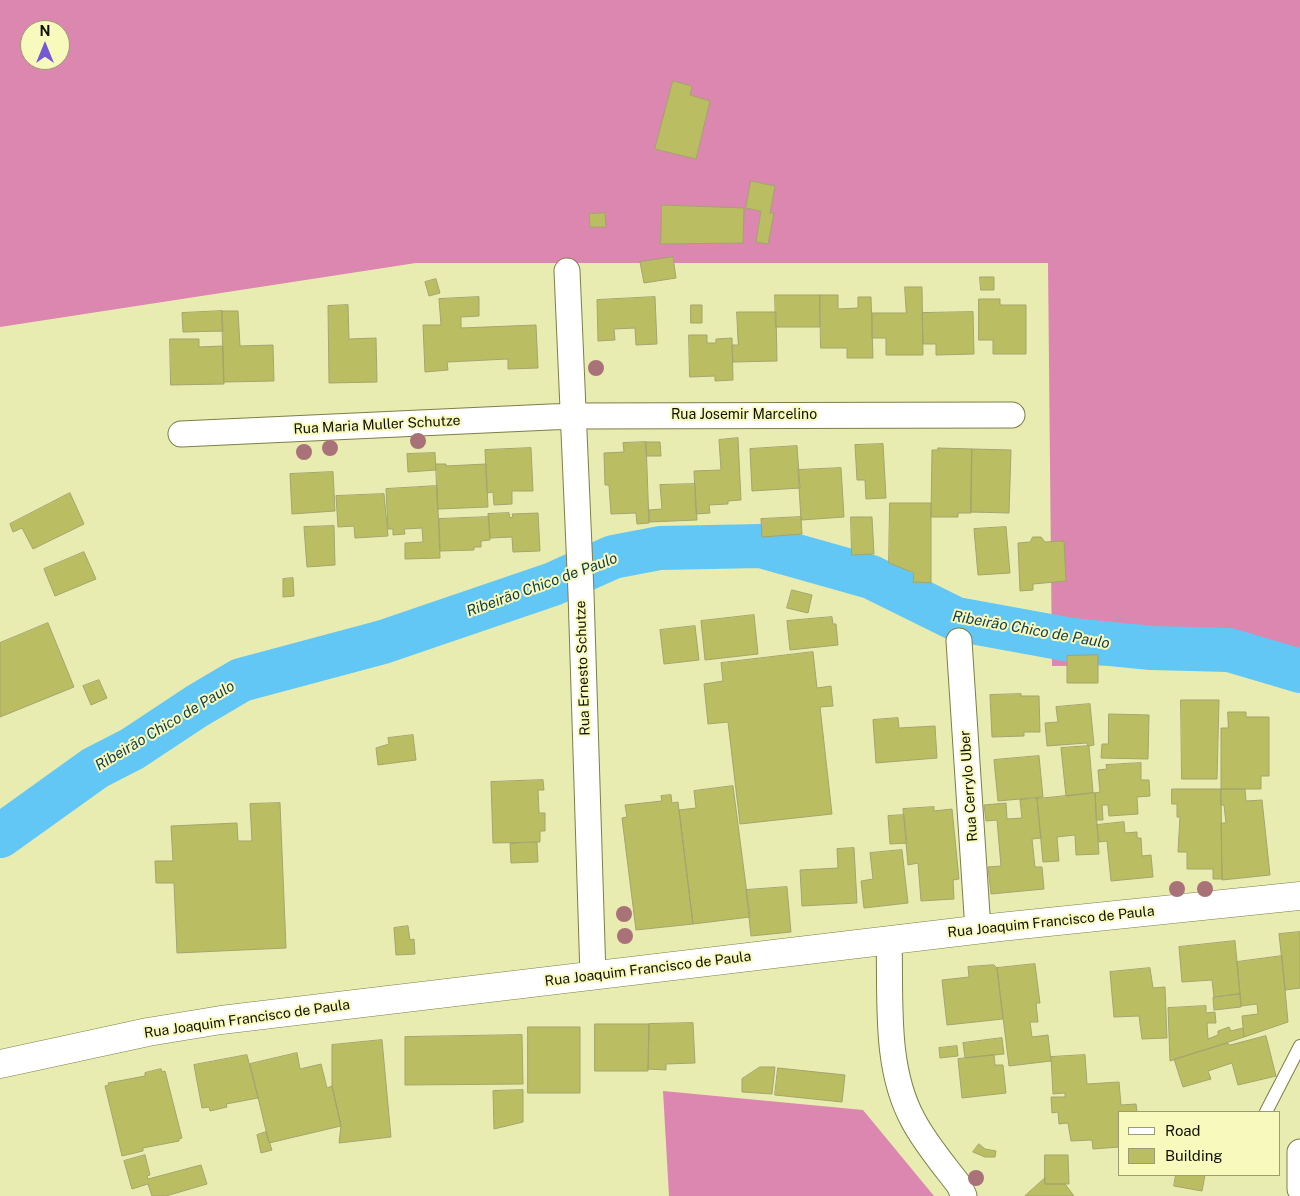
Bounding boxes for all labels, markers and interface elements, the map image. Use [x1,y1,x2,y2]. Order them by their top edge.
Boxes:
north arrow [20,20,70,70]
text: N [40,23,50,39]
street label: Rua Josemir Marcelino [671,407,817,423]
street label: Rua Maria Muller Schutze [293,412,461,438]
water label: Ribeirão Chico de Paulo [464,549,620,621]
street label: Rua Ernesto Schutze [572,600,594,736]
water label: Ribeirão Chico de Paulo [951,607,1111,653]
water label: Ribeirão Chico de Paulo [92,677,238,775]
street label: Rua Cerrylo Uber [957,730,981,842]
street label: Rua Joaquim Francisco de Paula [947,903,1155,941]
street label: Rua Joaquim Francisco de Paula [544,948,752,990]
street label: Rua Joaquim Francisco de Paula [143,996,351,1042]
legend [1118,1111,1280,1176]
text: Road [1165,1122,1201,1139]
text: Building [1165,1147,1223,1164]

